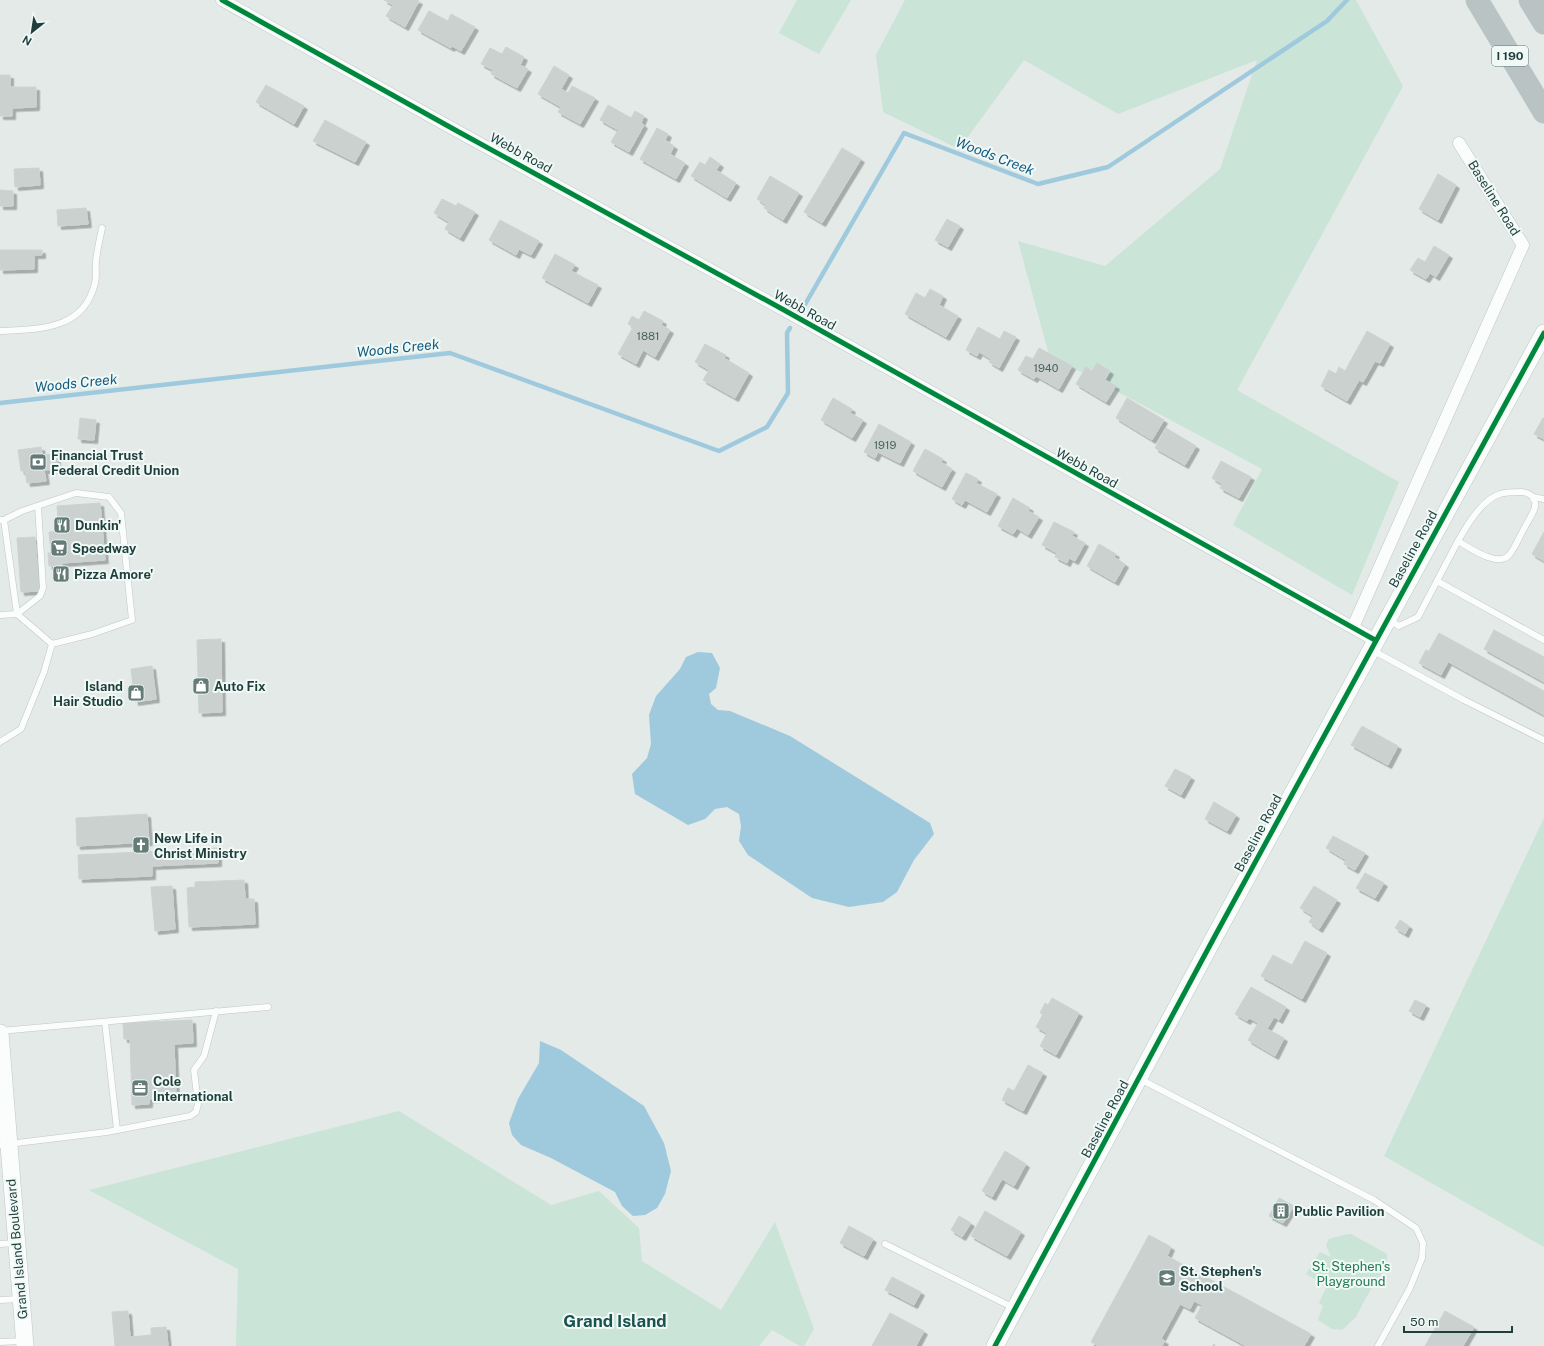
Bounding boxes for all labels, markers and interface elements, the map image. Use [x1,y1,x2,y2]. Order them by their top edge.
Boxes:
north arrow [12,12,52,52]
text: N [20,33,34,48]
road number: I 190 [1492,46,1528,66]
street label: Webb Road [487,130,555,176]
water label: Woods Creek [953,134,1037,178]
street label: Baseline Road [1465,158,1523,238]
street label: Webb Road [771,287,839,333]
house number: 1881 [636,330,660,342]
water label: Woods Creek [356,336,440,360]
house number: 1940 [1034,362,1059,374]
water label: Woods Creek [34,371,118,395]
house number: 1919 [874,439,896,451]
street label: Webb Road [1053,445,1121,491]
place label: Financial Trust Federal Credit Union [51,448,179,478]
bank icon: Financial Trust Federal Credit Union [28,452,48,472]
street label: Baseline Road [1386,508,1440,590]
restaurant icon: Dunkin' [52,515,72,535]
place label: Dunkin' [75,518,121,533]
supermarket icon: Speedway [49,538,69,558]
place label: Speedway [72,541,137,556]
restaurant icon: Pizza Amore' [51,564,71,584]
place label: Pizza Amore' [74,567,154,582]
shop icon: Auto Fix [191,676,211,696]
place label: Island Hair Studio [53,679,123,709]
place label: Auto Fix [214,679,266,694]
shop icon: Island Hair Studio [126,683,146,703]
street label: Baseline Road [1231,792,1285,874]
place label: New Life in Christ Ministry [154,831,247,861]
church icon: New Life in Christ Ministry [131,835,151,855]
place label: Cole International [153,1074,233,1104]
office icon: Cole International [130,1078,150,1098]
street label: Baseline Road [1078,1078,1132,1160]
street label: Grand Island Boulevard [3,1178,31,1320]
building icon: Public Pavilion [1271,1201,1291,1221]
place label: Public Pavilion [1294,1204,1384,1219]
park label: St. Stephen's Playground [1312,1259,1390,1289]
place label: St. Stephen's School [1180,1264,1262,1294]
school or university icon: St. Stephen's School [1157,1268,1177,1288]
scale bar [1404,1308,1512,1334]
district label: Grand Island [563,1311,667,1331]
text: 50 m [1410,1315,1438,1329]

